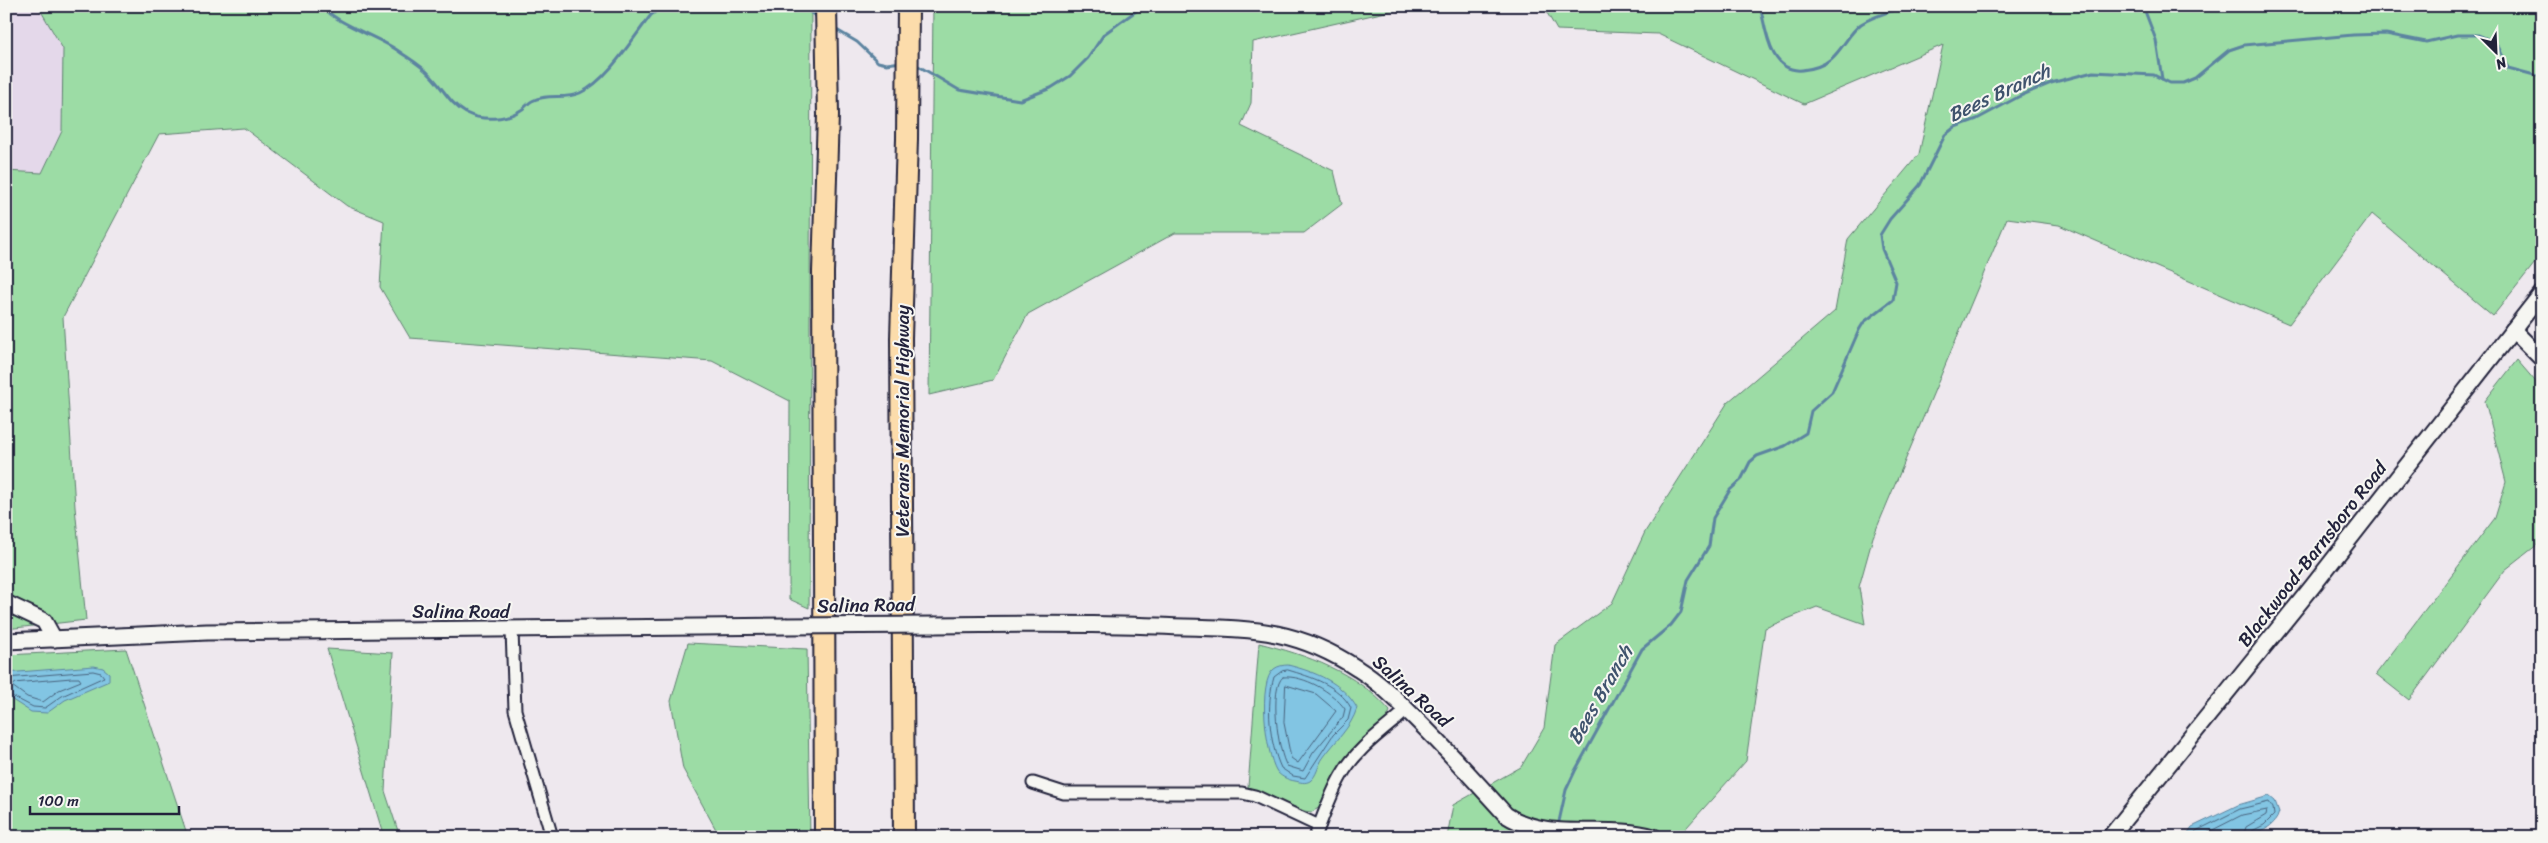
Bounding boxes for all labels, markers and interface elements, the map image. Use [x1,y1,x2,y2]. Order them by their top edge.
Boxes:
north arrow [2470,28,2520,78]
text: N [2491,50,2512,77]
water label: Bees Branch [1942,53,2059,132]
street label: Veterans Memorial Highway [886,305,919,537]
street label: Blackwood-Barnsboro Road [2229,453,2396,654]
street label: Salina Road [817,588,917,622]
street label: Salina Road [412,595,512,628]
water label: Bees Branch [1557,636,1644,751]
street label: Salina Road [1365,646,1461,737]
scale bar [30,783,179,815]
text: 100 m [38,788,79,814]

